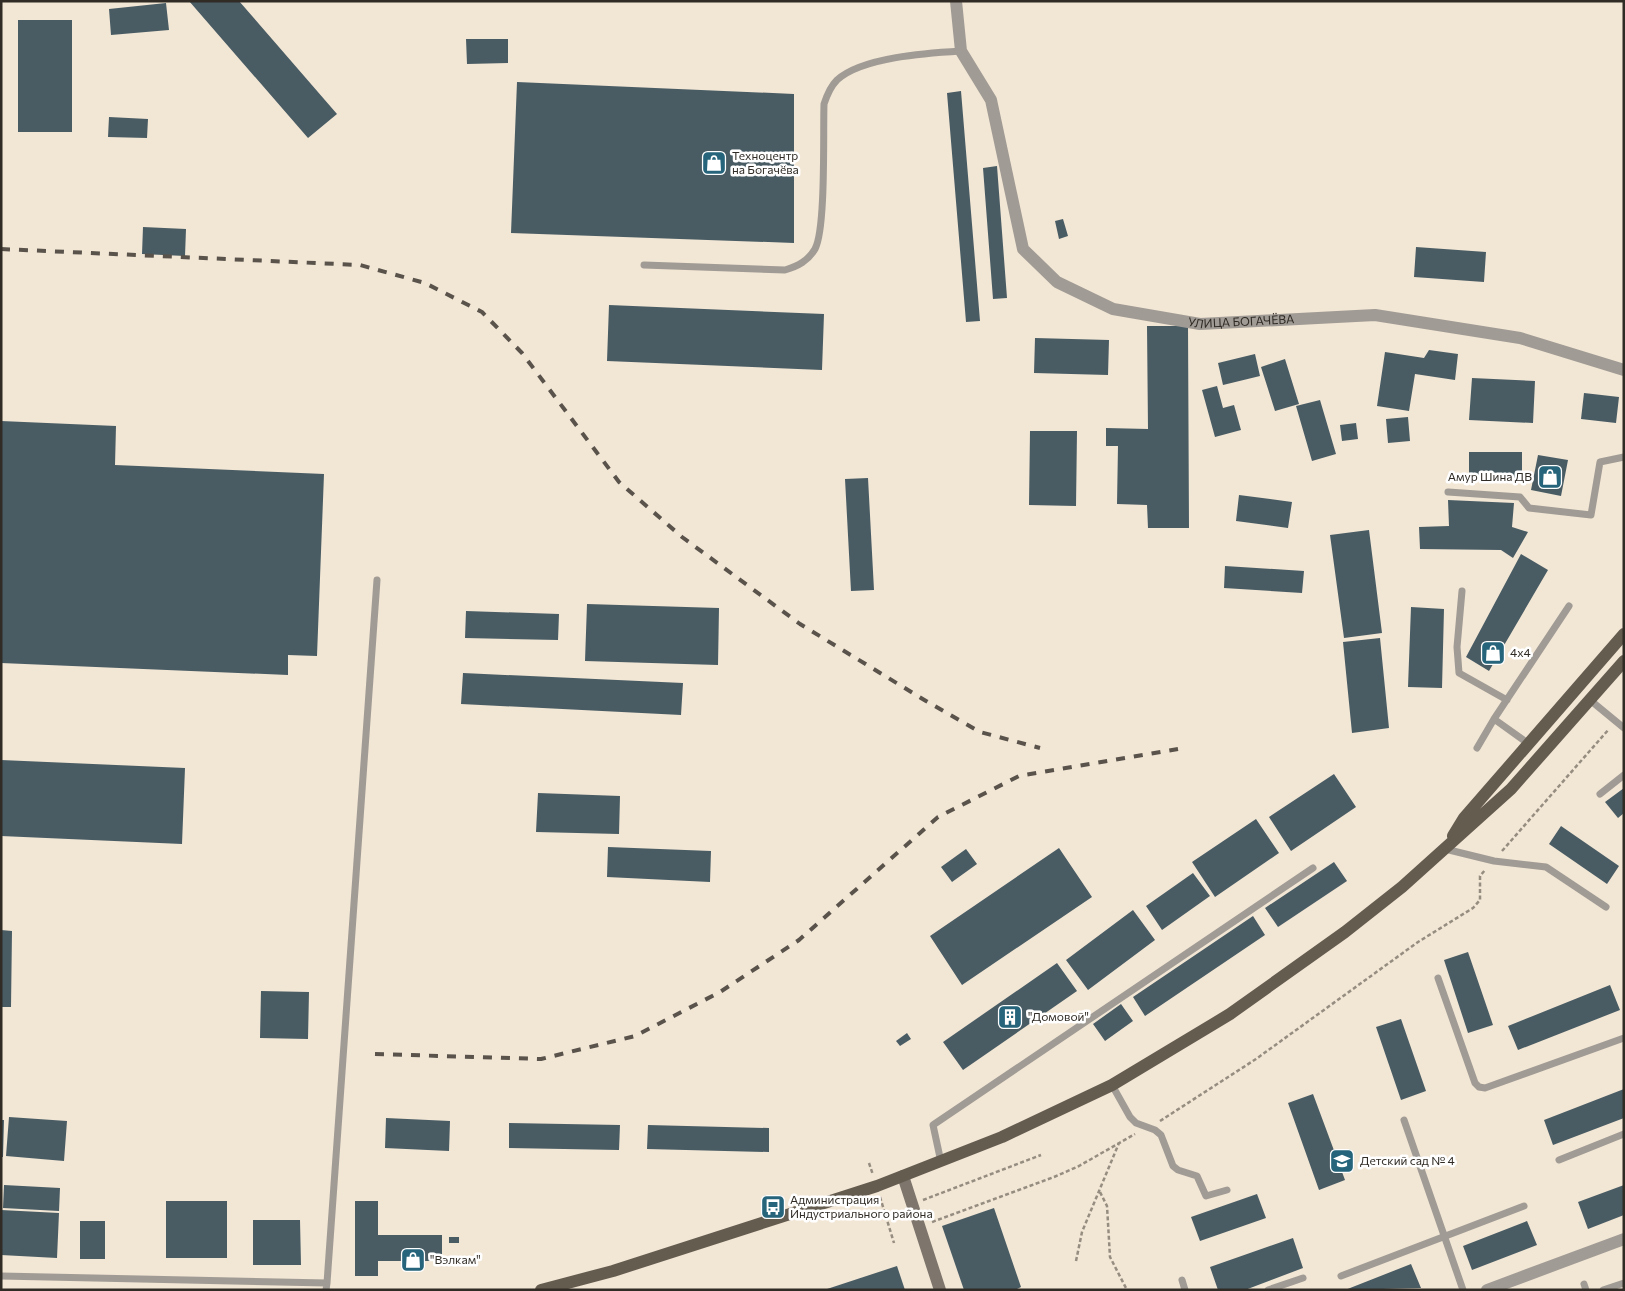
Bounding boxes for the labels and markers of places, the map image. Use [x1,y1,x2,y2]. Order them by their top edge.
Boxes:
place label: Техноцентр на Богачёва [732,148,799,176]
shop icon: Техноцентр на Богачёва [701,150,727,176]
shop icon: Амур Шина ДВ [1537,464,1563,490]
place label: Амур Шина ДВ [1448,469,1532,483]
shop icon: 4х4 [1480,640,1506,666]
place label: 4х4 [1510,645,1531,659]
building icon: "Домовой" [997,1004,1023,1030]
place label: "Домовой" [1028,1009,1089,1023]
school or university icon: Детский сад № 4 [1329,1148,1355,1174]
place label: Детский сад № 4 [1360,1153,1455,1167]
place label: Администрация Индустриального района [790,1192,933,1220]
bus stop icon: Администрация Индустриального района [760,1194,786,1220]
shop icon: "Вэлкам" [400,1247,426,1273]
place label: "Вэлкам" [430,1252,481,1266]

